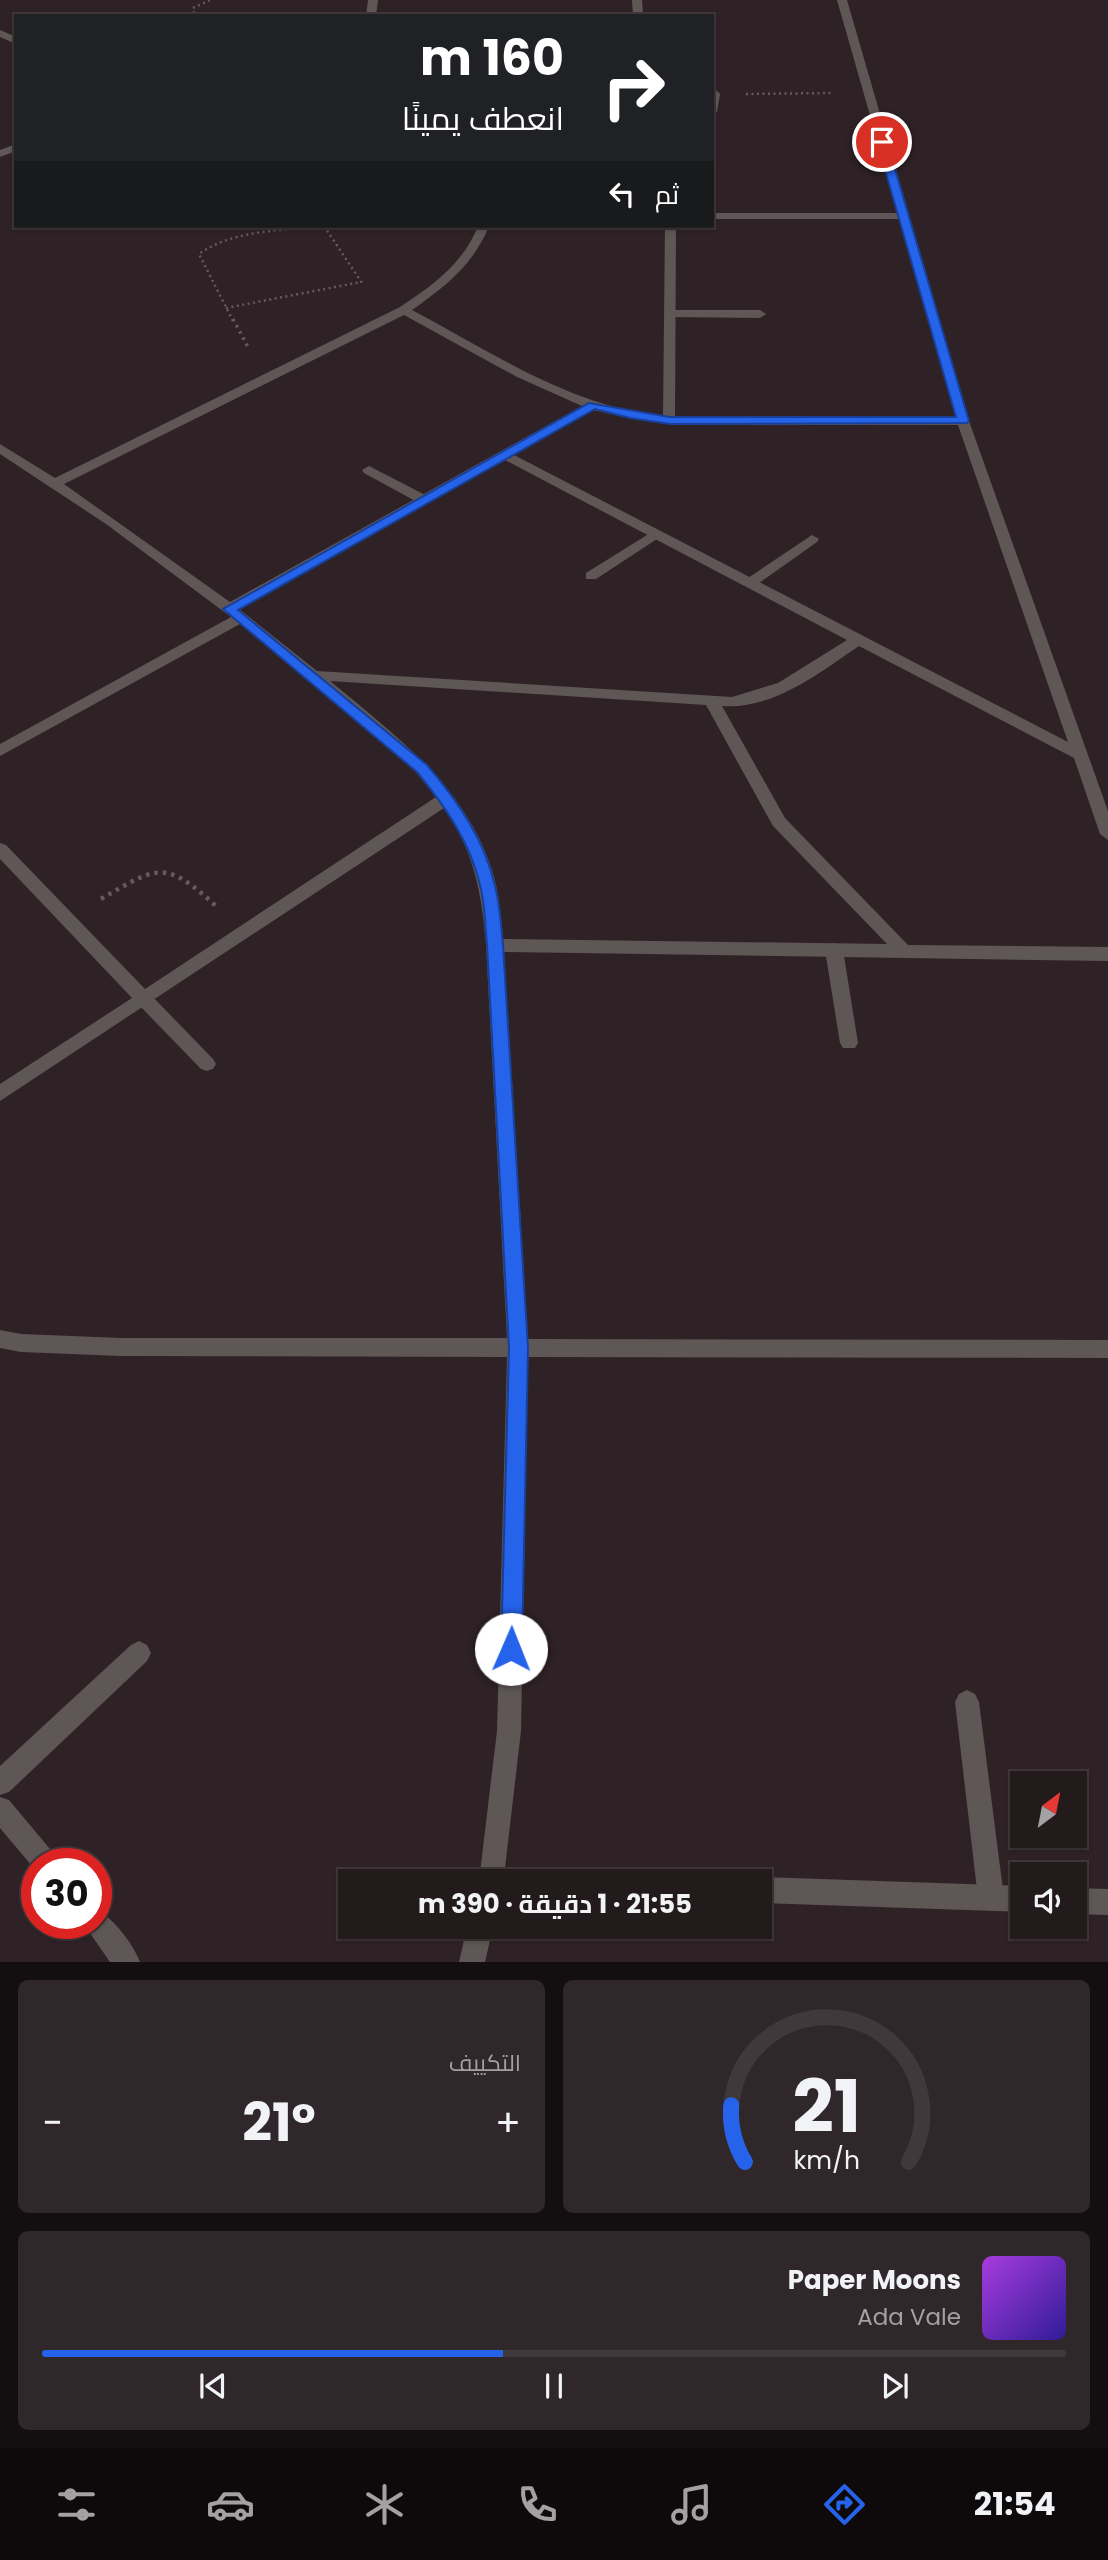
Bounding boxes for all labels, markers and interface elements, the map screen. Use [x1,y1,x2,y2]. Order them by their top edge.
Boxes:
text: 160 m [420,24,564,92]
icon: right [588,42,679,133]
text: انعطف يمينًا [402,96,564,141]
pin [852,112,912,172]
icon: arrive [863,123,901,161]
icon: left [603,175,641,213]
text: ثم [655,177,679,213]
position arrow [474,1612,548,1686]
north arrow [1010,1771,1087,1848]
map controls [1010,1771,1087,1939]
speed limit sign: 30 [21,1848,112,1939]
button: sound [1010,1862,1087,1939]
text: 21:55 · 1 دقيقة · 390 m [418,1886,692,1922]
text: التكييف [449,2047,521,2079]
text: 21 [792,2057,861,2158]
text: 21° [242,2086,316,2159]
text: − [42,2096,63,2149]
text: + [495,2096,521,2149]
text: km/h [793,2143,860,2178]
text: Paper Moons [788,2262,961,2298]
text: Ada Vale [857,2301,961,2333]
icon: previous [194,2367,232,2405]
icon: pause [535,2367,573,2405]
icon: next [876,2367,914,2405]
icon: filters [52,2480,101,2529]
icon: car [206,2480,255,2529]
icon: climate [360,2480,409,2529]
icon: phone [513,2480,562,2529]
icon: music [667,2480,716,2529]
icon: directions [820,2480,869,2529]
text: 21:54 [974,2481,1056,2526]

